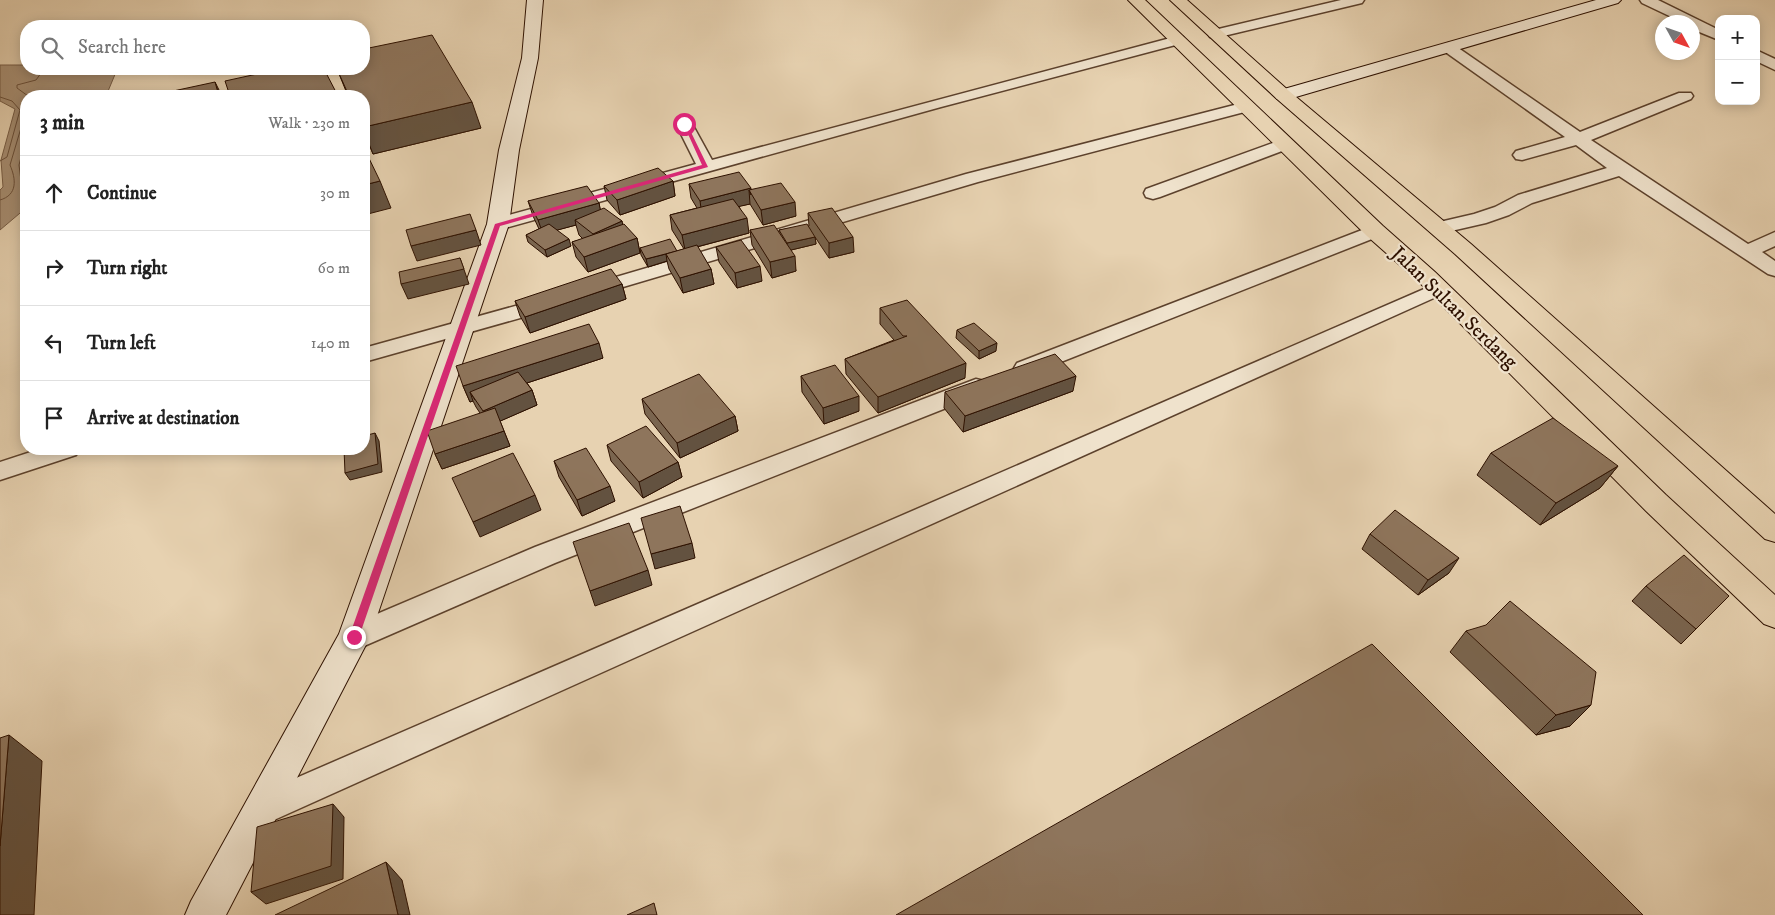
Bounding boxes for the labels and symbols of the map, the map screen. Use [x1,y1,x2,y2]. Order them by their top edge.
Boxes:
north arrow [1655,15,1700,60]
route start [673,113,696,136]
street label: Jalan Sultan Serdang [1384,240,1522,375]
route end [343,626,366,649]

